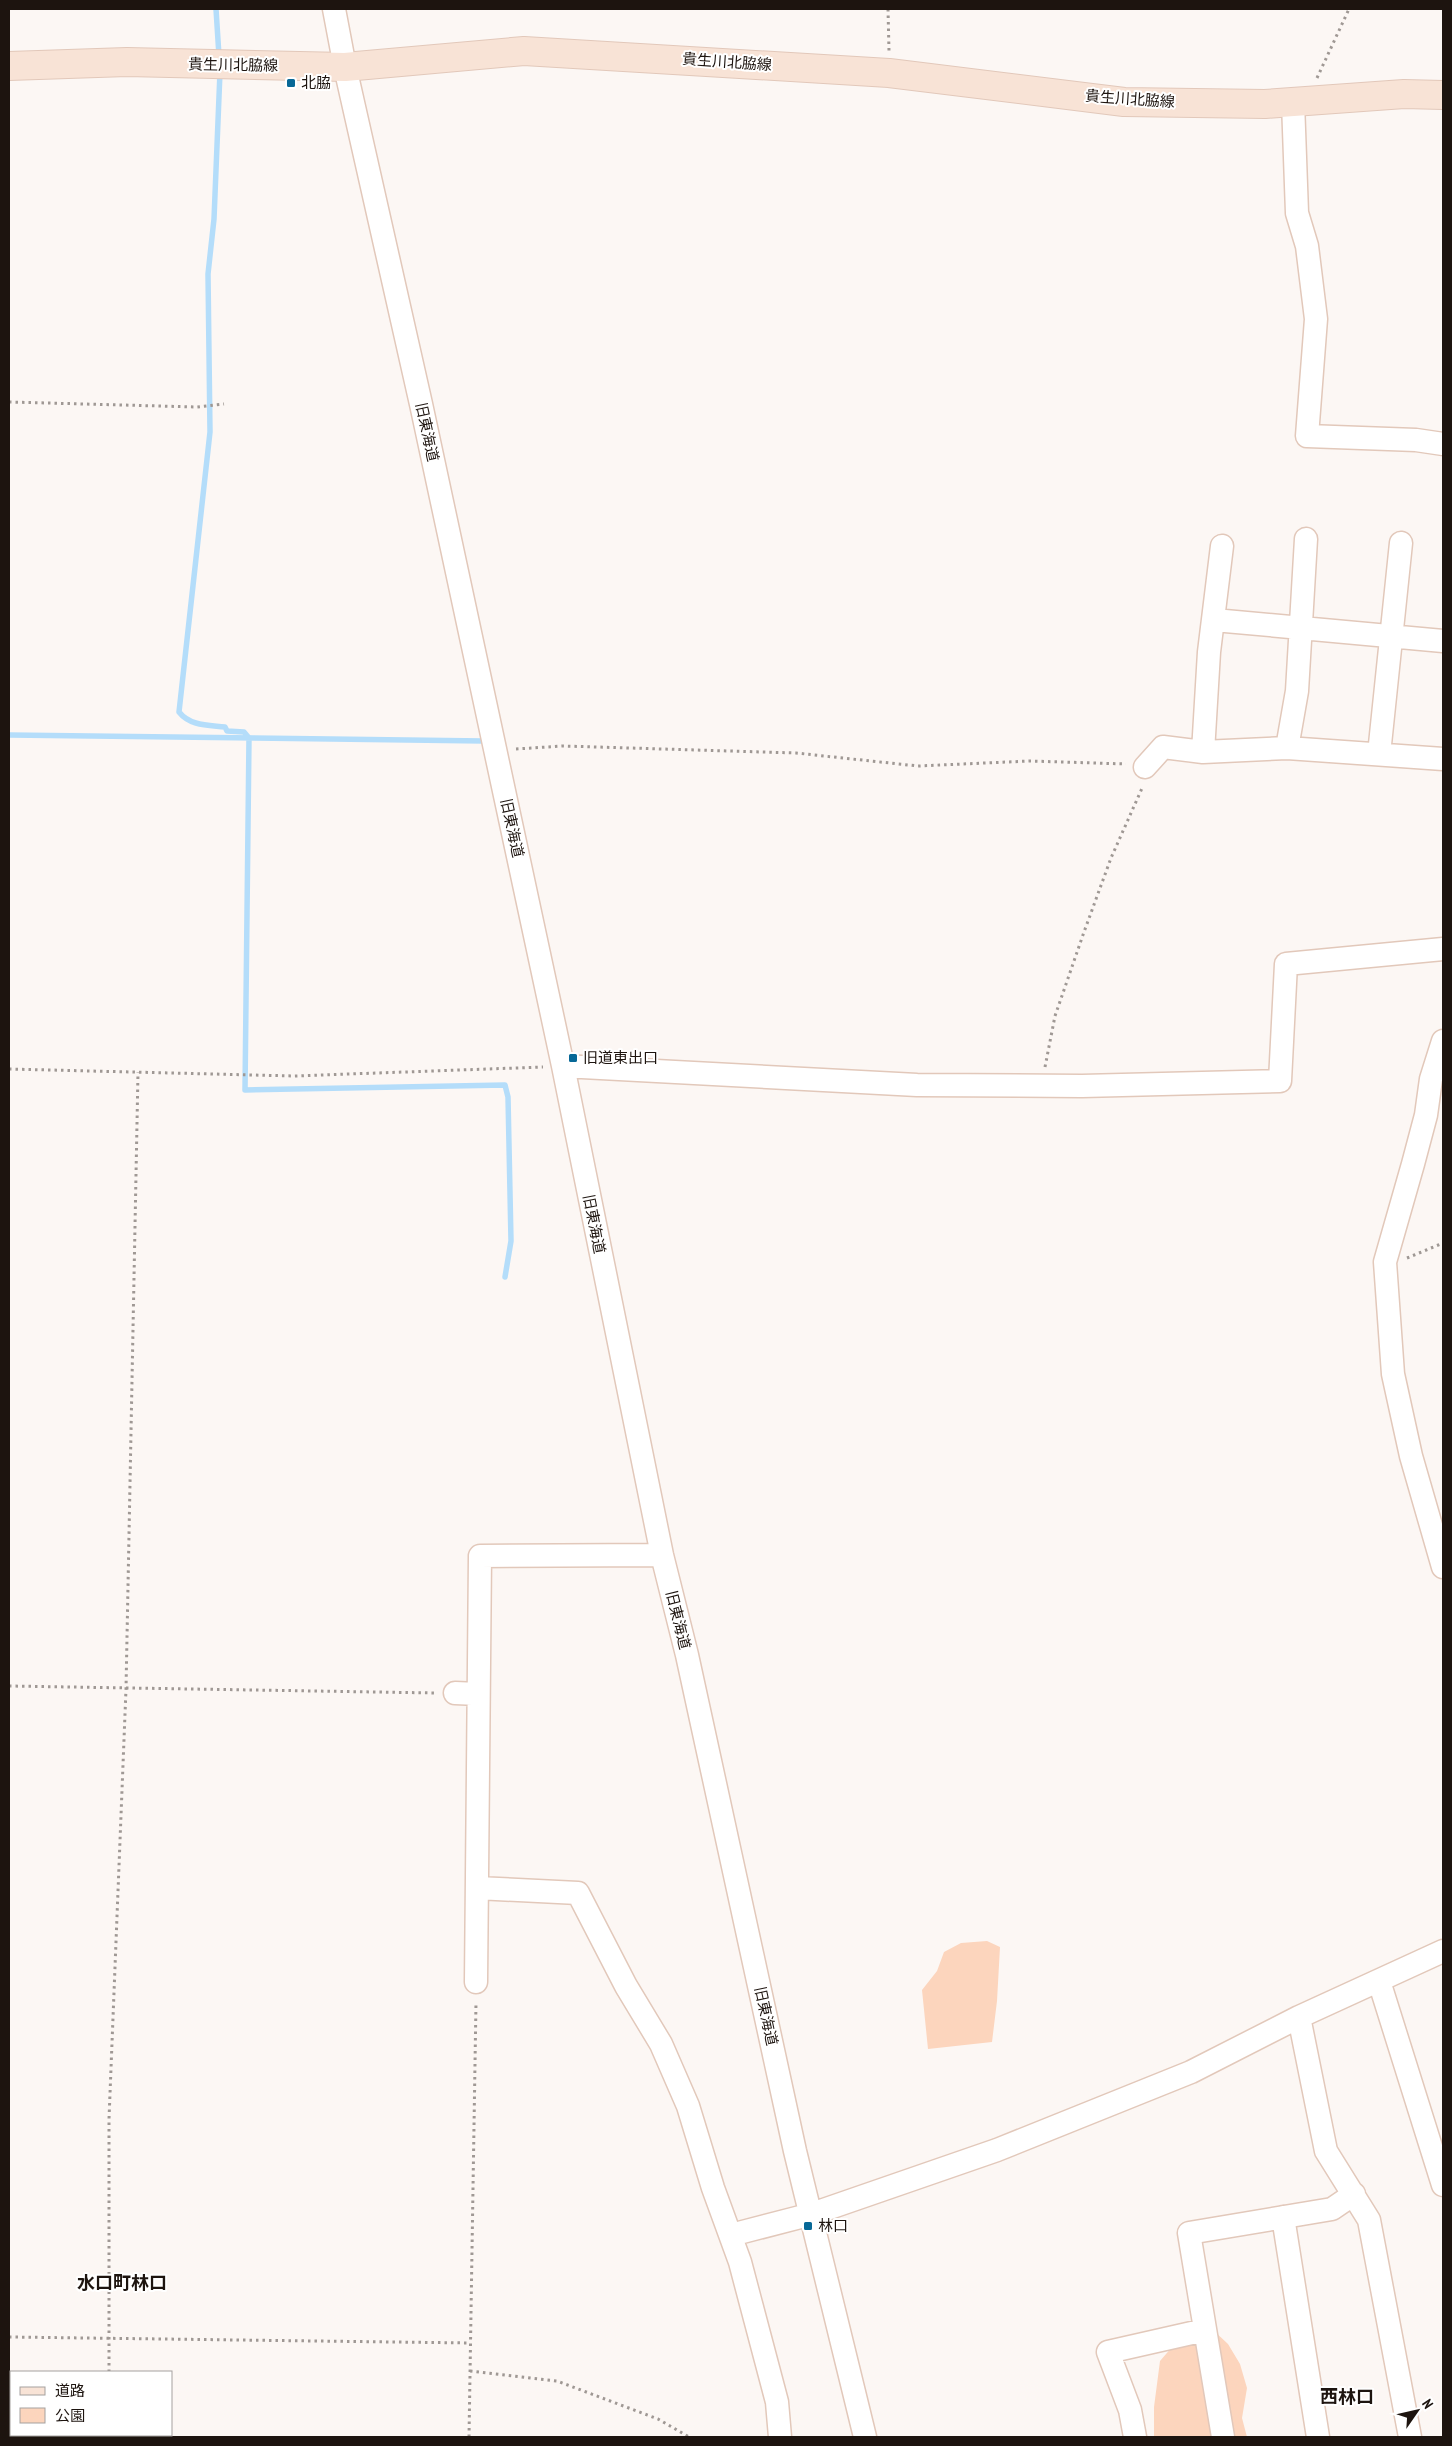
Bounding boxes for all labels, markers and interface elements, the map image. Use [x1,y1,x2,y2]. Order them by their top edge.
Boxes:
street label: 貴生川北脇線 [681,49,773,74]
street label: 貴生川北脇線 [188,54,278,75]
place label: 北脇 [301,73,331,92]
marker: 北脇 [285,77,297,89]
street label: 貴生川北脇線 [1084,86,1176,111]
street label: 旧東海道 [412,401,443,463]
street label: 旧東海道 [497,797,528,859]
place label: 旧道東出口 [583,1048,658,1067]
marker: 旧道東出口 [567,1052,579,1064]
street label: 旧東海道 [579,1193,610,1255]
street label: 旧東海道 [662,1588,695,1651]
street label: 旧東海道 [751,1985,782,2047]
place label: 林口 [818,2216,848,2235]
marker: 林口 [802,2220,814,2232]
district label: 水口町林口 [77,2271,167,2294]
legend [10,2371,172,2436]
text: 道路 [55,2381,85,2400]
district label: 西林口 [1320,2385,1374,2408]
north arrow [1392,2386,1442,2436]
text: N [1418,2396,1437,2412]
text: 公園 [55,2406,85,2425]

